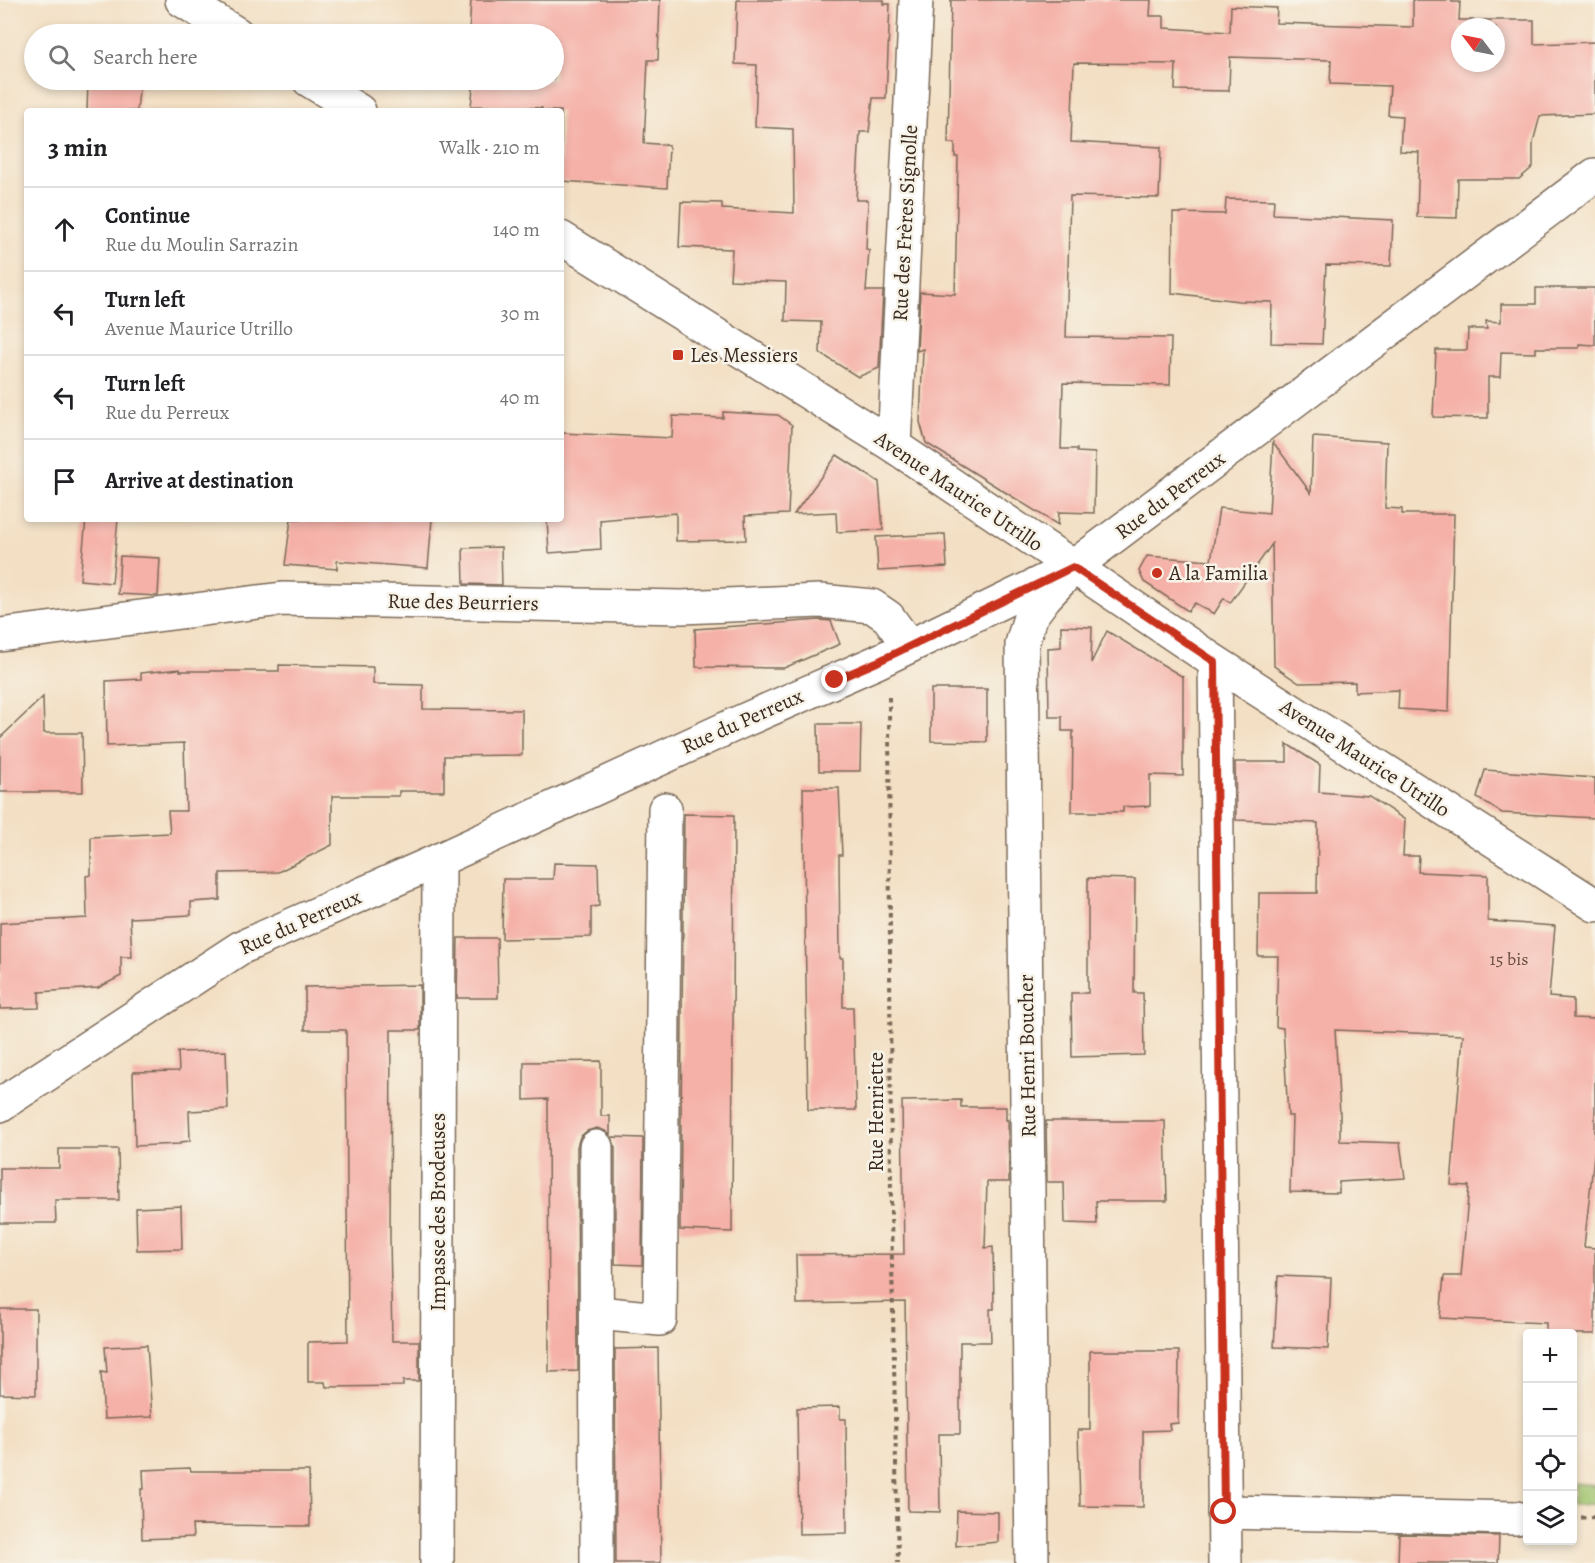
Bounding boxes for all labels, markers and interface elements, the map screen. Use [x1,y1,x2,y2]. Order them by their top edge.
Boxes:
north arrow [1451,18,1505,72]
search box [24,24,564,90]
icon: search [45,41,78,74]
text: Search here [93,42,198,72]
street label: Rue des Frères Signolle [886,124,924,322]
text: 3 min [48,130,108,165]
text: Walk · 210 m [439,134,540,161]
text: Continue [105,201,190,231]
icon: ahead [48,213,81,246]
text: 140 m [493,216,540,243]
text: Rue du Moulin Sarrazin [105,231,298,258]
text: Turn left [105,285,185,315]
icon: left [48,297,81,330]
text: 30 m [500,300,540,327]
text: Avenue Maurice Utrillo [105,315,293,342]
place label: Les Messiers [690,341,798,369]
marker: Les Messiers [671,348,685,362]
text: Turn left [105,369,185,399]
icon: left [48,381,81,414]
text: 40 m [500,384,540,411]
text: Rue du Perreux [105,399,229,426]
street label: Avenue Maurice Utrillo [868,424,1049,558]
street label: Rue du Perreux [1109,445,1231,545]
icon: arrive [48,465,81,498]
text: Arrive at destination [105,466,294,496]
place label: A la Familia [1168,559,1269,587]
marker: A la Familia [1150,566,1164,580]
street label: Rue des Beurriers [387,587,539,617]
route end [821,666,847,692]
street label: Rue du Perreux [677,682,807,760]
street label: Avenue Maurice Utrillo [1274,692,1455,824]
street label: Rue du Perreux [235,883,365,961]
house number: 15 bis [1490,947,1528,971]
street label: Rue Henri Boucher [1012,974,1042,1138]
street label: Rue Henriette [862,1052,890,1172]
street label: Impasse des Brodeuses [424,1113,452,1311]
map controls [1523,1329,1577,1545]
button: + [1523,1329,1577,1383]
button: − [1523,1383,1577,1437]
button: locate [1523,1437,1577,1491]
button: layers [1523,1491,1577,1545]
route start [1210,1498,1236,1524]

